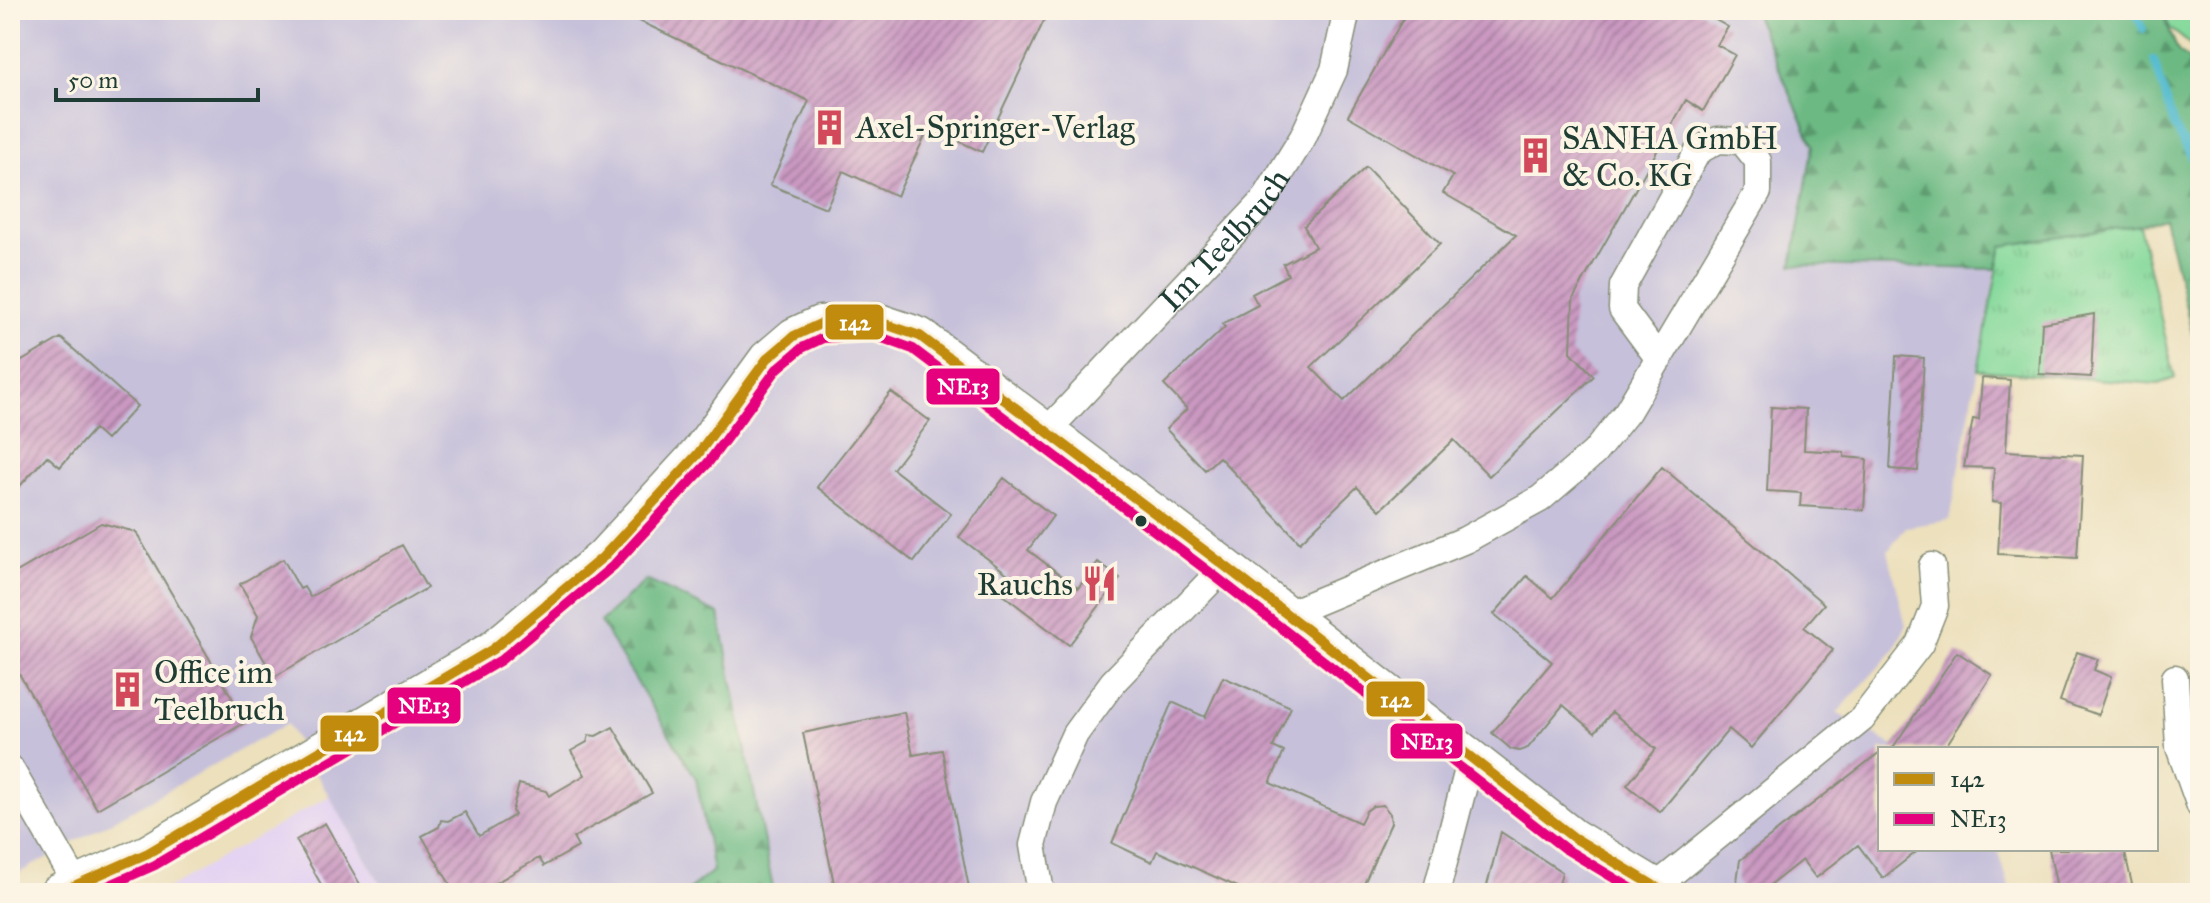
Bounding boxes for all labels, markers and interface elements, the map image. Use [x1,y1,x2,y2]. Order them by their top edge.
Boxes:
scale bar [56,52,258,102]
text: 50 m [68,65,118,95]
building icon: Axel-Springer-Verlag [811,108,849,146]
place label: Axel-Springer-Verlag [854,108,1136,147]
place label: SANHA GmbH & Co. KG [1562,119,1778,195]
building icon: SANHA GmbH & Co. KG [1517,137,1555,175]
street label: Im Teelbruch [1151,162,1299,319]
line badge: 142 [824,303,885,341]
text: 142 [839,309,872,336]
line badge: NE13 [925,367,1001,406]
text: NE13 [937,373,989,400]
unlabelled marker [1133,513,1149,529]
place label: Rauchs [977,565,1073,604]
restaurant icon: Rauchs [1080,565,1118,603]
place label: Office im Teelbruch [154,653,285,729]
building icon: Office im Teelbruch [109,671,147,709]
line badge: 142 [1365,680,1426,718]
line badge: NE13 [386,686,462,725]
text: 142 [1380,686,1413,713]
text: NE13 [398,692,450,719]
line badge: 142 [319,714,380,753]
text: 142 [334,720,367,747]
line badge: NE13 [1389,722,1464,760]
text: NE13 [1401,728,1453,755]
legend [1878,747,2158,851]
text: 142 [1950,764,1985,794]
text: NE13 [1950,804,2007,834]

